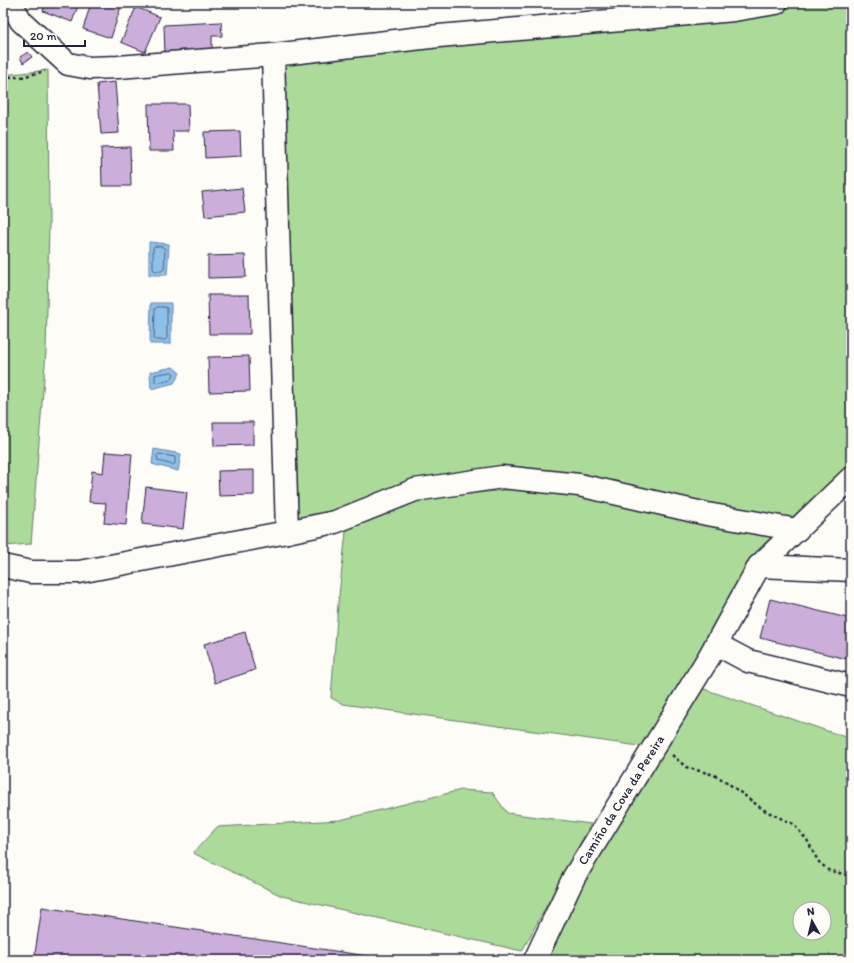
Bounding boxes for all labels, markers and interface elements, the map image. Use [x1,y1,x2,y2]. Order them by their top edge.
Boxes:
scale bar [24,22,85,48]
text: 20 m [30,29,57,43]
street label: Camiño da Cova da Pereira [575,732,667,868]
north arrow [792,901,832,941]
text: N [806,905,815,919]

